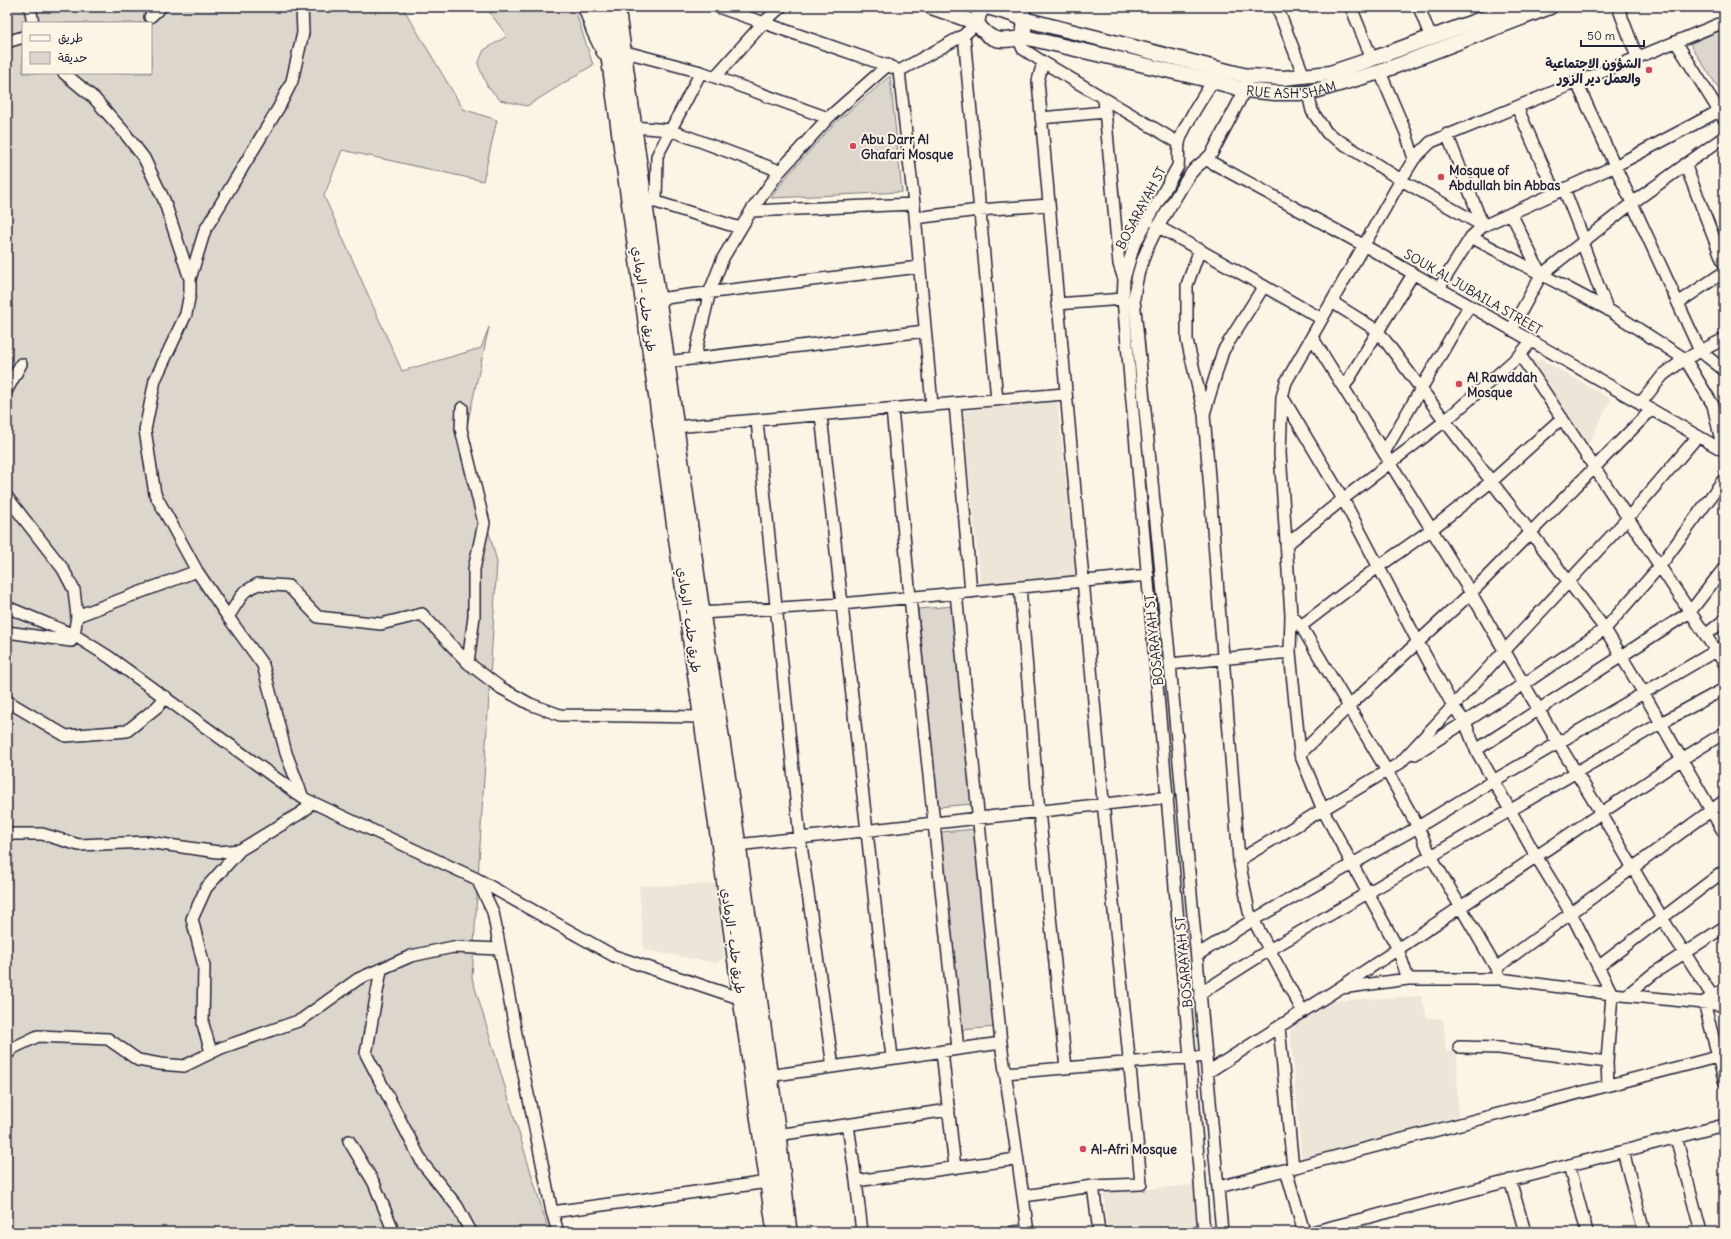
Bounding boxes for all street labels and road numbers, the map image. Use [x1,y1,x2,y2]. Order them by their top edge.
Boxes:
street label: RUE ASH'SHAM [1245,77,1338,102]
street label: BOSARAYAH ST [1112,163,1170,252]
street label: طريق حلب - الرمادي [627,245,660,353]
street label: SOUK AL JUBAILA STREET [1401,245,1545,339]
street label: طريق حلب - الرمادي [672,566,705,674]
street label: BOSARAYAH ST [1141,593,1167,686]
street label: طريق حلب - الرمادي [716,887,749,995]
street label: BOSARAYAH ST [1172,915,1196,1008]

